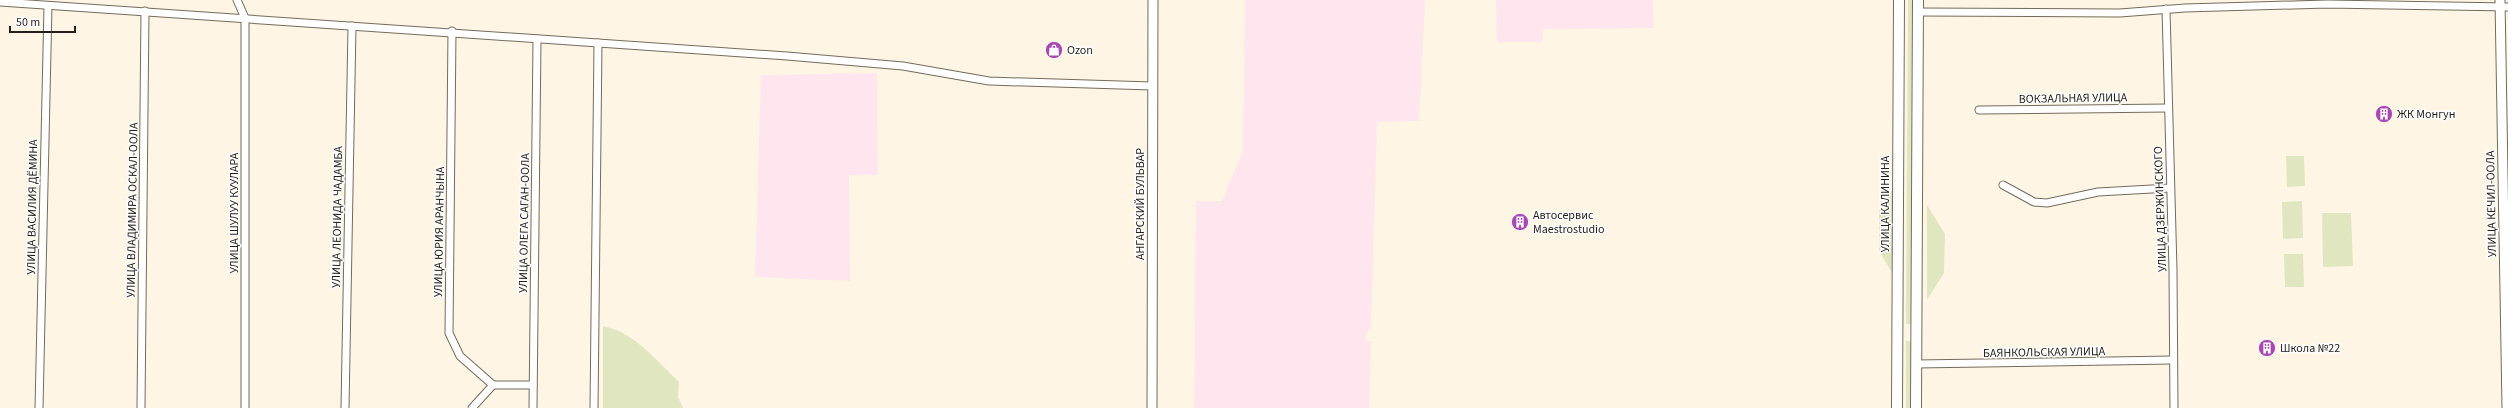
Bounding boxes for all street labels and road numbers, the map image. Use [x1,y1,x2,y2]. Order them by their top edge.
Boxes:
street label: ВОКЗАЛЬНАЯ УЛИЦА [2019,89,2128,108]
street label: УЛИЦА ВЛАДИМИРА ОСКАЛ-ООЛА [122,122,143,298]
street label: УЛИЦА ВАСИЛИЯ ДЁМИНА [23,139,42,275]
street label: УЛИЦА ЛЕОНИДА ЧАДАМБА [328,145,347,288]
street label: УЛИЦА ДЗЕРЖИНСКОГО [2150,146,2171,272]
street label: АНГАРСКИЙ БУЛЬВАР [1132,148,1149,260]
street label: УЛИЦА КЕЧИЛ-ООЛА [2482,150,2501,258]
street label: УЛИЦА ШУЛУУ КУУЛАРА [226,152,243,273]
street label: УЛИЦА ОЛЕГА САГАН-ООЛА [515,152,534,293]
street label: УЛИЦА КАЛИНИНА [1877,155,1894,252]
street label: УЛИЦА ЮРИЯ АРАНЧЫНА [430,166,449,297]
street label: БАЯНКОЛЬСКАЯ УЛИЦА [1983,343,2106,362]

